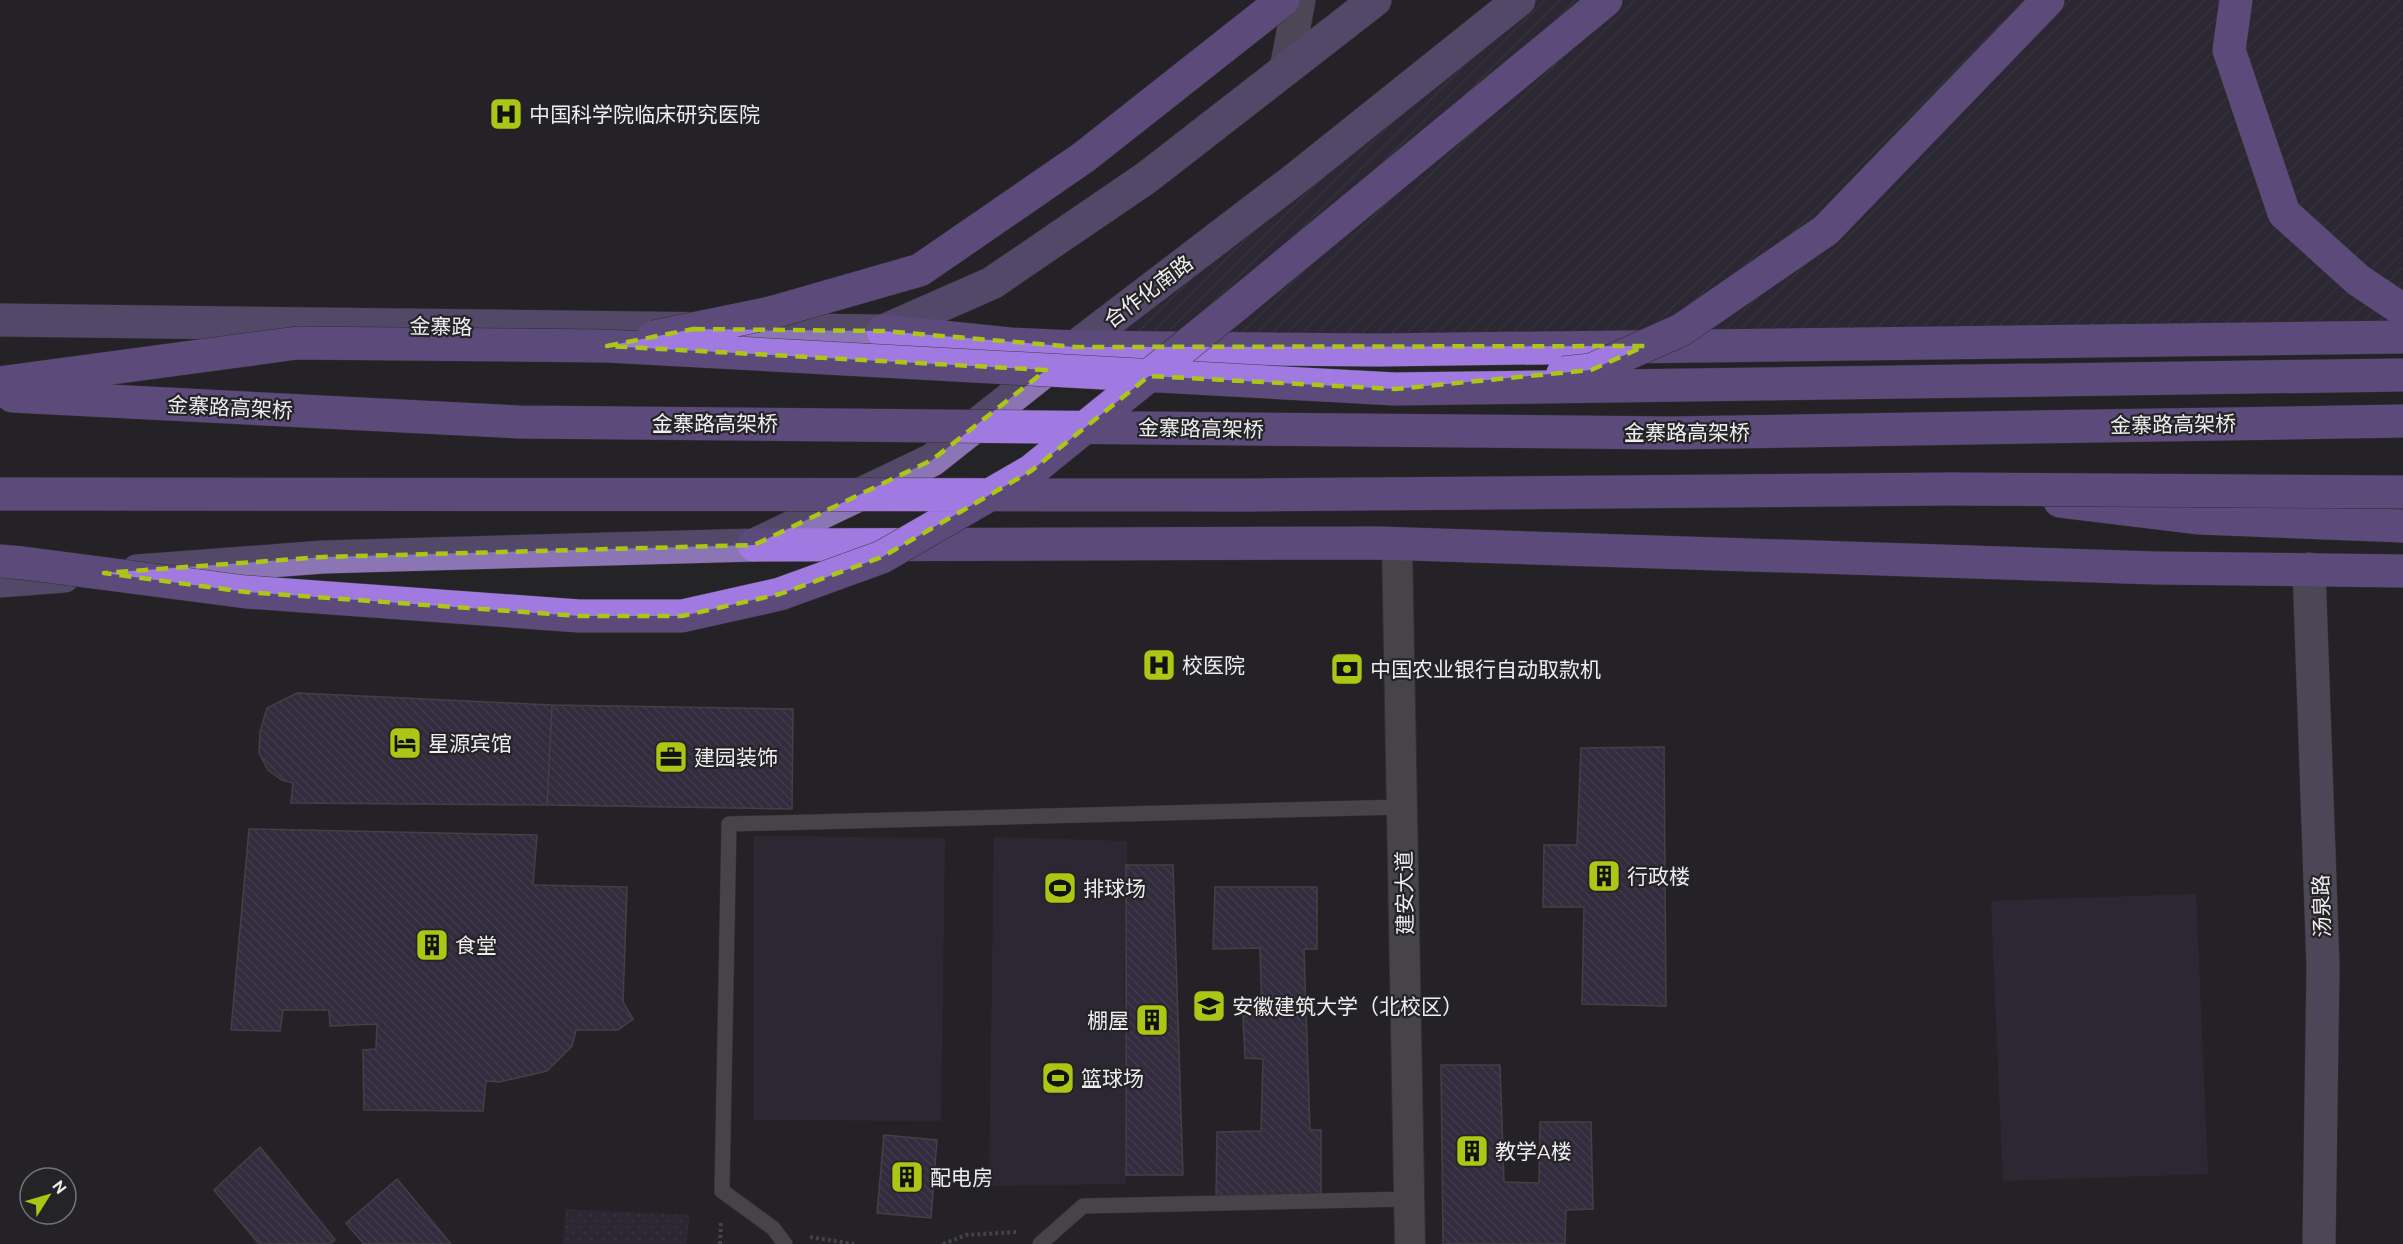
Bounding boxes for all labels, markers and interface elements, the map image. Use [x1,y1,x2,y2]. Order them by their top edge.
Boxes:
hospital icon: 中国科学院临床研究医院 [488,96,524,132]
place label: 中国科学院临床研究医院 [529,102,760,126]
street label: 合作化南路 [1099,250,1197,332]
street label: 金寨路 [409,313,473,339]
street label: 金寨路高架桥 [166,392,294,422]
street label: 金寨路高架桥 [652,411,778,435]
street label: 金寨路高架桥 [2110,411,2236,437]
street label: 金寨路高架桥 [1138,415,1264,441]
street label: 金寨路高架桥 [1624,420,1750,444]
hospital icon: 校医院 [1141,647,1177,683]
bank icon: 中国农业银行自动取款机 [1329,651,1365,687]
place label: 校医院 [1182,653,1245,677]
place label: 中国农业银行自动取款机 [1370,657,1601,681]
hotel icon: 星源宾馆 [387,725,423,761]
place label: 星源宾馆 [428,731,512,755]
office icon: 建园装饰 [653,739,689,775]
place label: 建园装饰 [694,745,778,769]
street label: 建安大道 [1391,851,1417,935]
building icon: 行政楼 [1586,858,1622,894]
place label: 行政楼 [1627,864,1690,888]
sports icon: 排球场 [1042,870,1078,906]
street label: 汤泉路 [2308,874,2334,938]
place label: 排球场 [1083,876,1146,900]
building icon: 食堂 [414,927,450,963]
place label: 食堂 [455,933,497,957]
school or university icon: 安徽建筑大学（北校区） [1191,988,1227,1024]
place label: 安徽建筑大学（北校区） [1232,994,1463,1018]
building icon: 棚屋 [1134,1002,1170,1038]
place label: 棚屋 [1087,1008,1129,1032]
sports icon: 篮球场 [1040,1060,1076,1096]
place label: 篮球场 [1081,1066,1144,1090]
building icon: 教学A楼 [1454,1133,1490,1169]
place label: 教学A楼 [1495,1139,1572,1163]
building icon: 配电房 [889,1159,925,1195]
place label: 配电房 [930,1165,993,1189]
north arrow [18,1166,78,1226]
text: N [49,1177,71,1197]

